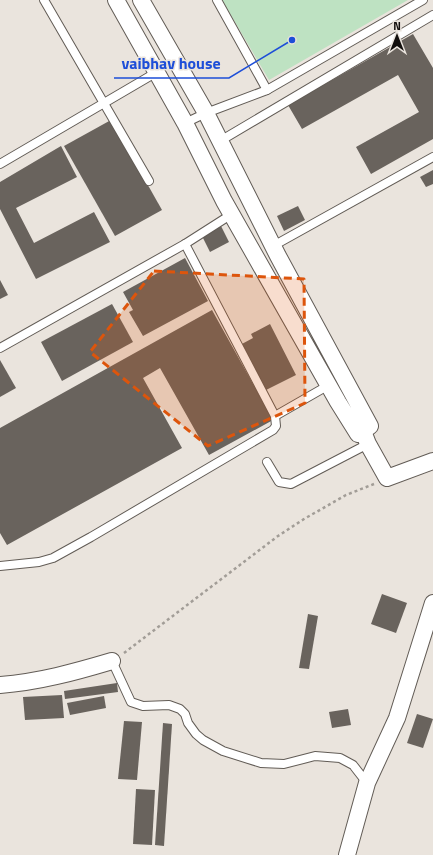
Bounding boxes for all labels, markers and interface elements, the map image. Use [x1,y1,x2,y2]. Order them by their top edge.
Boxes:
north arrow [377,16,417,56]
text: N [393,18,401,34]
callout: vaibhav house [114,50,229,78]
text: vaibhav house [121,51,221,75]

